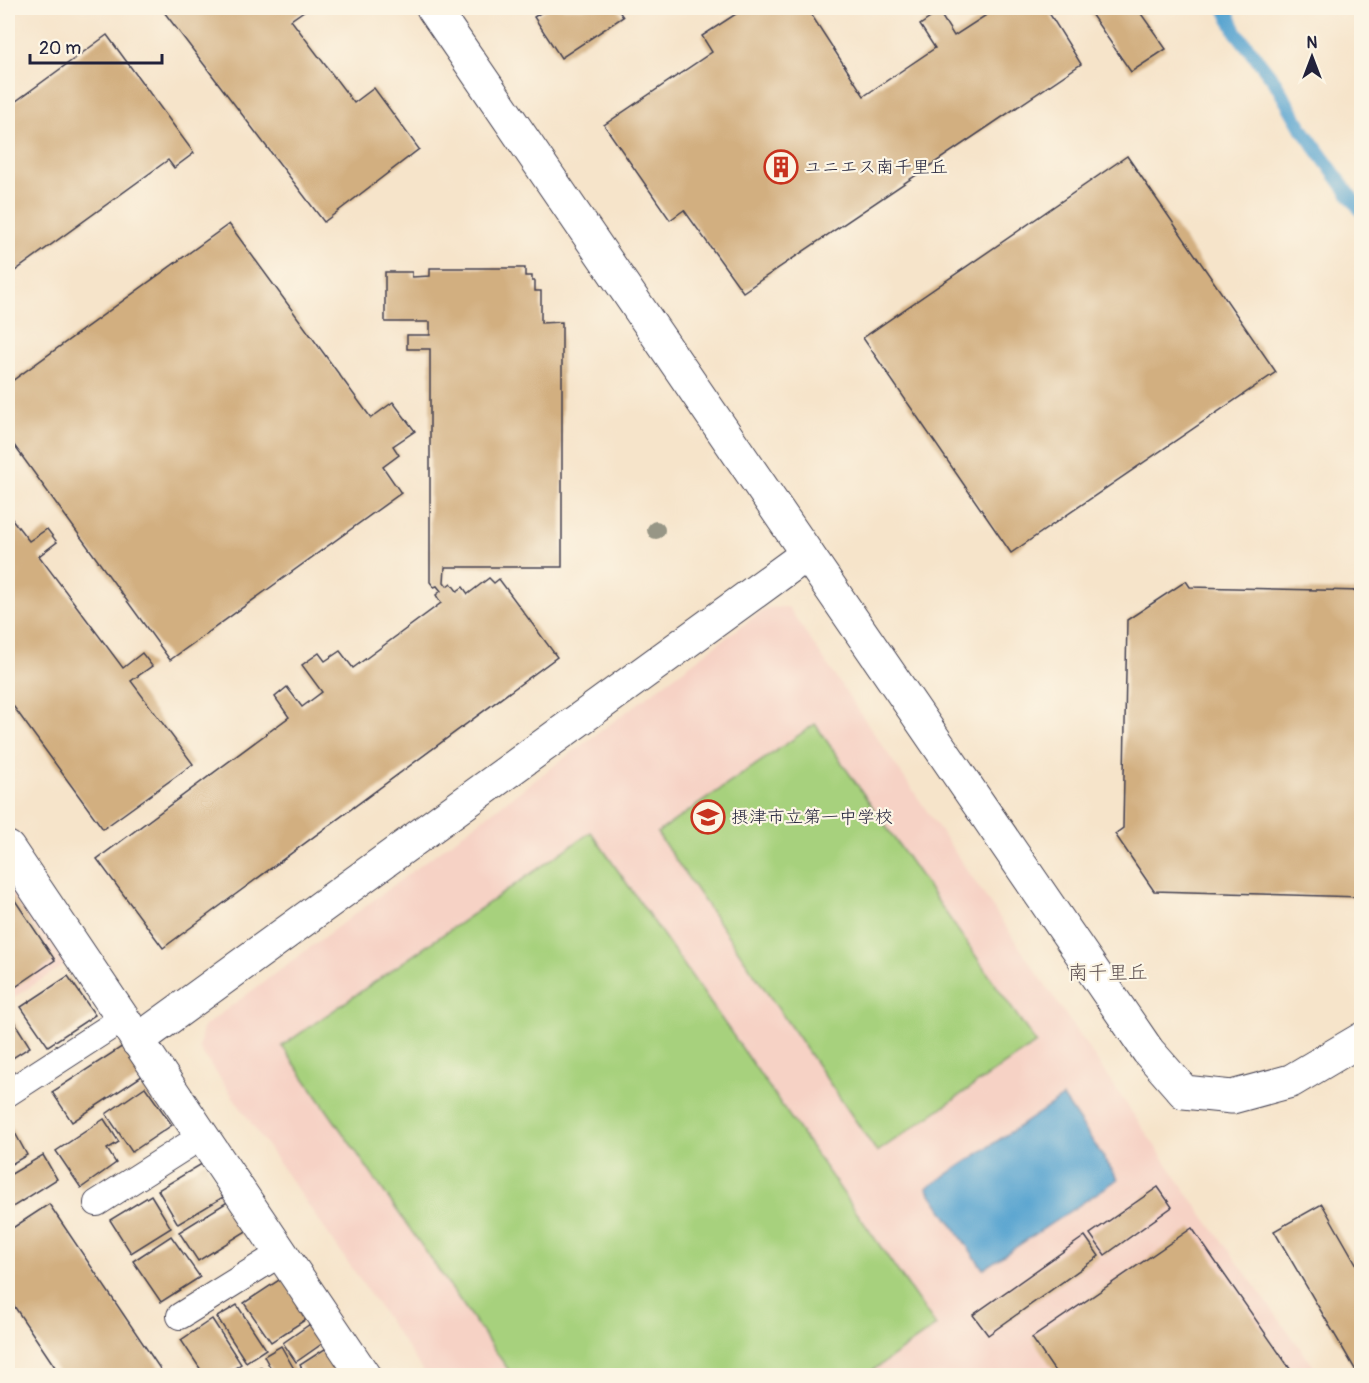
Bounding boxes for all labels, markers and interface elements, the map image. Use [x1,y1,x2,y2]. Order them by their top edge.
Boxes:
scale bar [30,27,162,65]
north arrow [1282,27,1342,87]
text: N [1307,33,1318,53]
text: 20 m [39,37,81,60]
building icon: ユニエス南千里丘 [763,149,799,185]
place label: ユニエス南千里丘 [804,156,948,179]
school or university icon: 摂津市立第一中学校 [690,799,726,835]
place label: 摂津市立第一中学校 [731,806,893,829]
district label: 南千里丘 [1068,960,1148,985]

